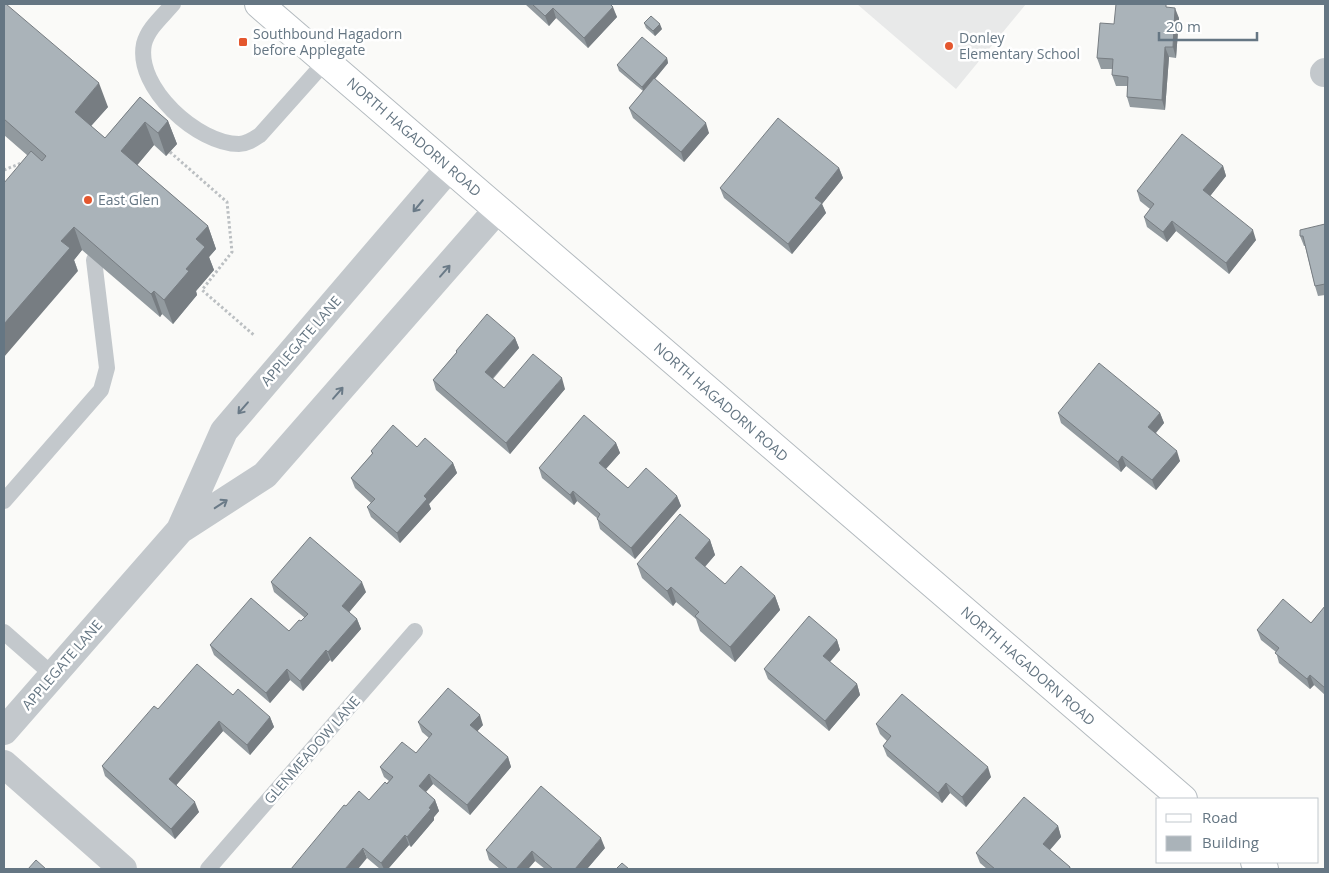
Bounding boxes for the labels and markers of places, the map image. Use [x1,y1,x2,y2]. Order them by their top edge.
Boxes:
place label: Southbound Hagadorn before Applegate [253,24,402,59]
place label: Donley Elementary School [959,28,1080,63]
marker: Southbound Hagadorn before Applegate [237,36,249,48]
marker: Donley Elementary School [943,40,955,52]
place label: East Glen [98,190,159,209]
marker: East Glen [82,194,94,206]

